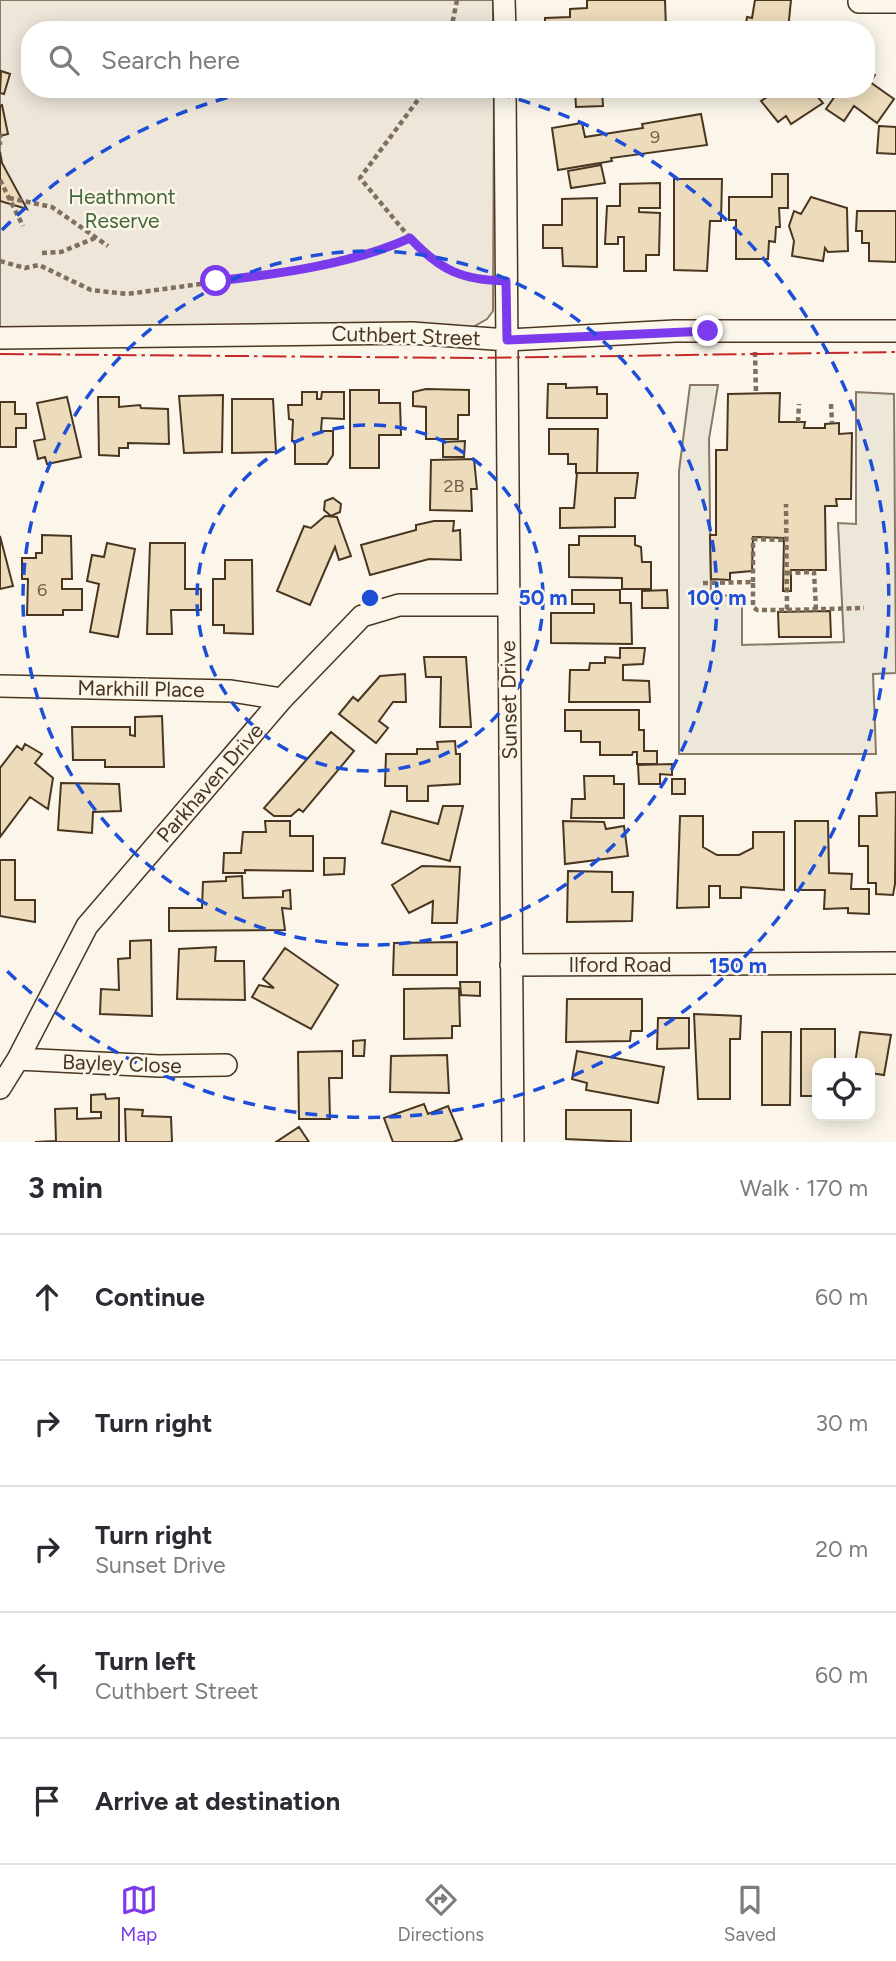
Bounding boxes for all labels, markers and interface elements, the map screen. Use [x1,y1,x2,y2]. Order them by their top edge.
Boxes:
search box [21,21,875,98]
icon: search [45,41,83,79]
text: Search here [101,44,240,76]
house number: 9 [650,126,660,148]
park label: Heathmont Reserve [68,184,176,233]
route start [200,265,231,296]
route end [692,315,723,346]
street label: Cuthbert Street [331,320,481,351]
house number: 2B [443,475,465,497]
house number: 6 [37,579,47,601]
text: 50 m [518,585,568,610]
text: 100 m [687,585,747,610]
centre of rings [358,586,382,610]
street label: Sunset Drive [495,640,522,760]
street label: Markhill Place [77,675,205,702]
street label: Parkhaven Drive [151,718,268,847]
street label: Ilford Road [568,952,672,977]
text: 150 m [709,953,767,978]
street label: Bayley Close [62,1049,182,1078]
map controls [812,1058,875,1121]
button: locate [812,1058,875,1121]
text: 3 min [28,1169,103,1206]
text: Walk · 170 m [740,1174,868,1202]
icon: ahead [28,1278,66,1316]
text: Continue [95,1281,205,1313]
text: 60 m [815,1283,868,1311]
icon: right [28,1404,66,1442]
text: Turn right [95,1407,212,1439]
text: 30 m [815,1409,868,1437]
text: Turn right [95,1519,212,1551]
icon: right [28,1530,66,1568]
text: 20 m [815,1535,868,1563]
text: Sunset Drive [95,1551,226,1579]
text: Turn left [95,1645,196,1677]
icon: left [28,1656,66,1694]
text: 60 m [815,1661,868,1689]
text: Cuthbert Street [95,1677,259,1705]
icon: arrive [28,1782,66,1820]
text: Arrive at destination [95,1785,340,1817]
tab: Map [120,1881,158,1946]
tab: Directions [397,1881,484,1946]
tab: Saved [724,1881,776,1946]

